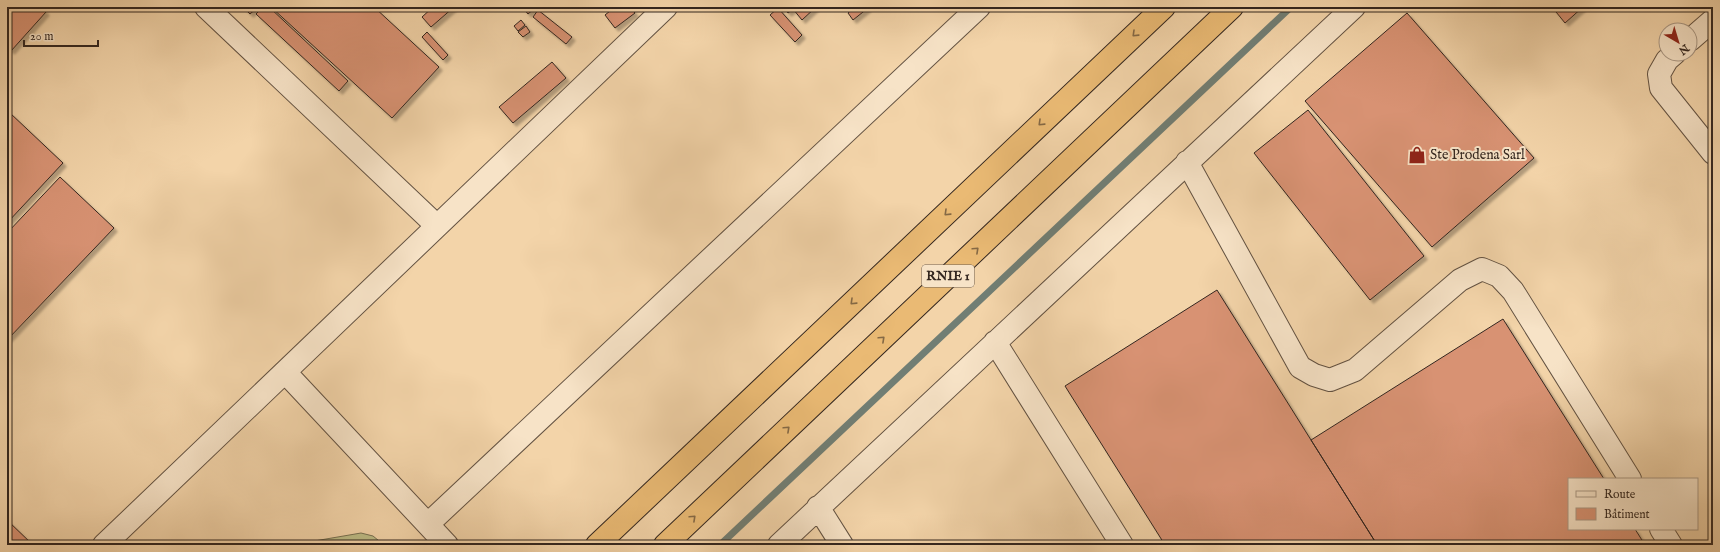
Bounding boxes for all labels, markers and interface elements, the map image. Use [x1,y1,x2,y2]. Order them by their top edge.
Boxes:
scale bar [24,22,98,48]
north arrow [1658,22,1698,62]
text: 20 m [30,29,53,44]
one-way arrow [1132,29,1140,37]
text: N [1675,40,1692,58]
one-way arrow [1038,119,1046,126]
shop icon: Ste Prodena Sarl [1407,145,1427,165]
place label: Ste Prodena Sarl [1430,146,1525,164]
one-way arrow [944,208,952,216]
one-way arrow [971,247,979,255]
road number: RNIE 1 [922,265,974,287]
one-way arrow [850,298,857,305]
one-way arrow [877,336,885,344]
one-way arrow [782,426,790,434]
legend [1568,478,1698,530]
text: Route [1604,487,1636,502]
text: Bâtiment [1604,507,1650,522]
one-way arrow [688,515,696,523]

